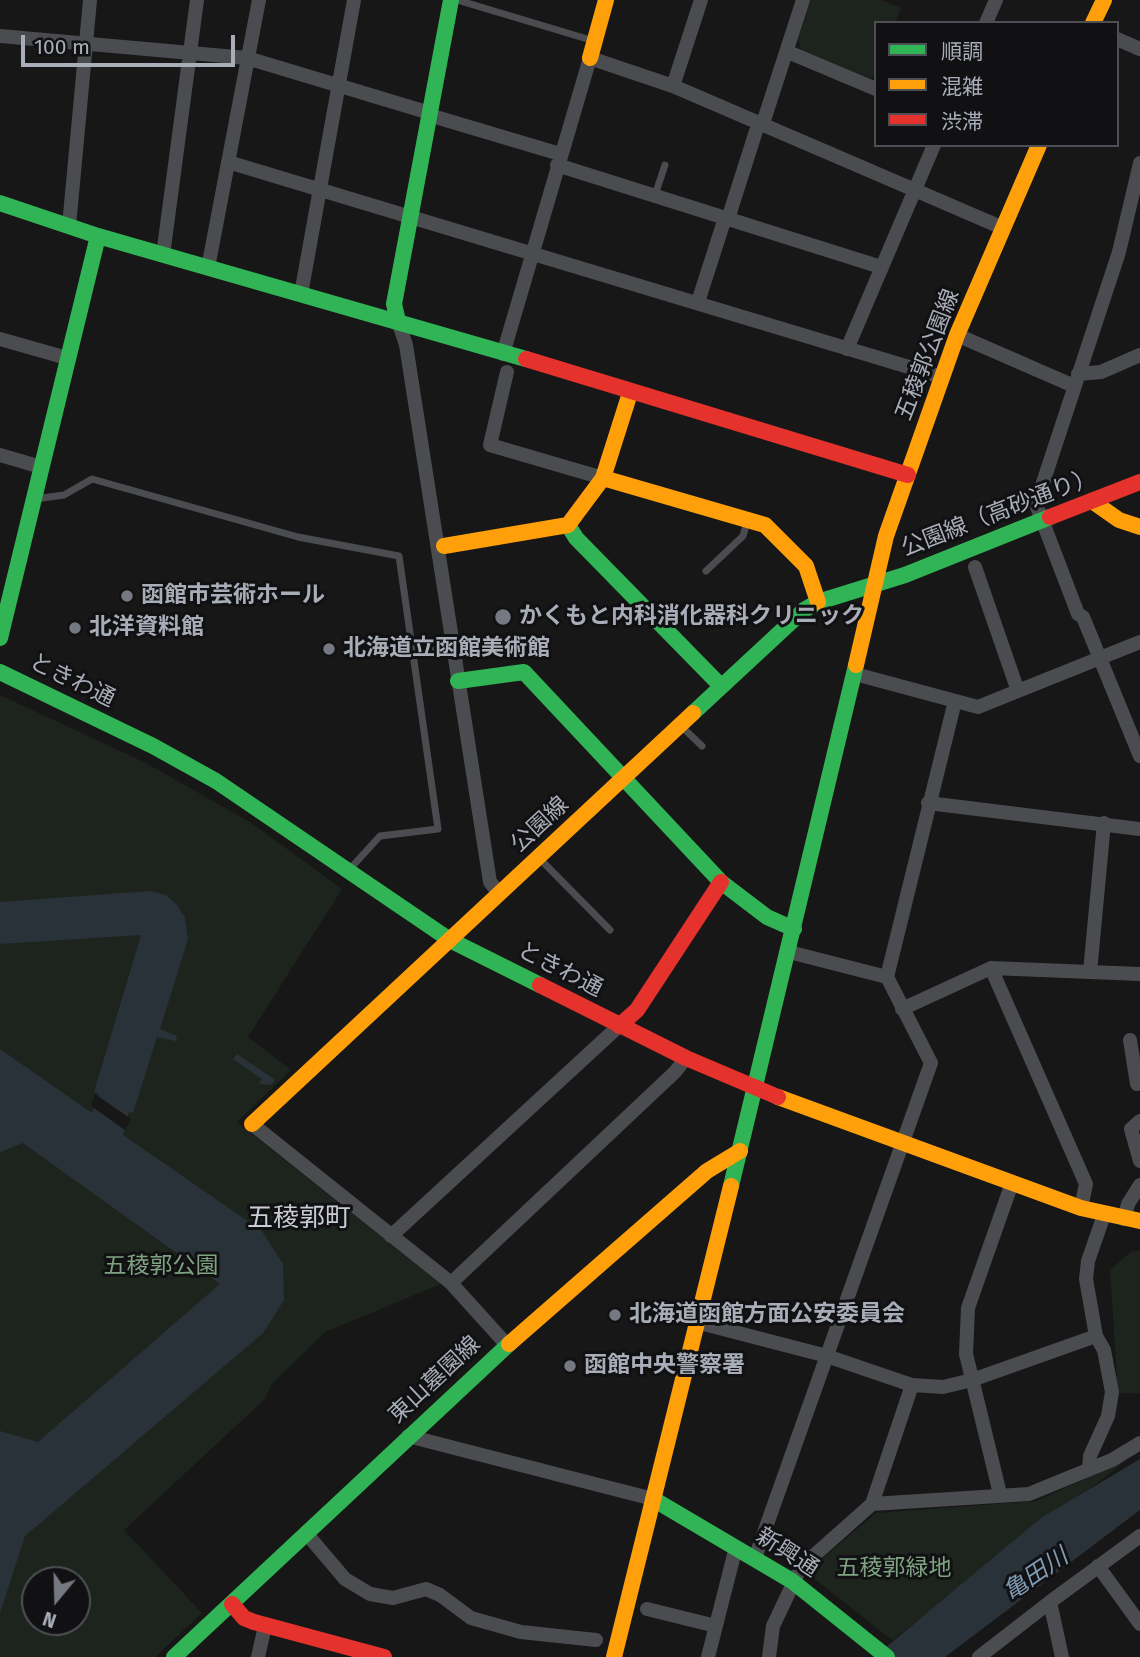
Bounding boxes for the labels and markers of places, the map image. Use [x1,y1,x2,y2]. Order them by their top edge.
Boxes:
place label: 函館市芸術ホール [141,582,325,610]
marker: 函館市芸術ホール [119,588,135,604]
place label: かくもと内科消化器科クリニック [519,603,864,631]
marker: かくもと内科消化器科クリニック [493,607,513,627]
place label: 北洋資料館 [89,614,204,642]
marker: 北洋資料館 [67,620,83,636]
place label: 北海道立函館美術館 [343,635,550,663]
marker: 北海道立函館美術館 [321,641,337,657]
place label: 北海道函館方面公安委員会 [629,1301,905,1329]
marker: 北海道函館方面公安委員会 [607,1307,623,1323]
place label: 函館中央警察署 [584,1352,745,1380]
marker: 函館中央警察署 [562,1358,578,1374]

